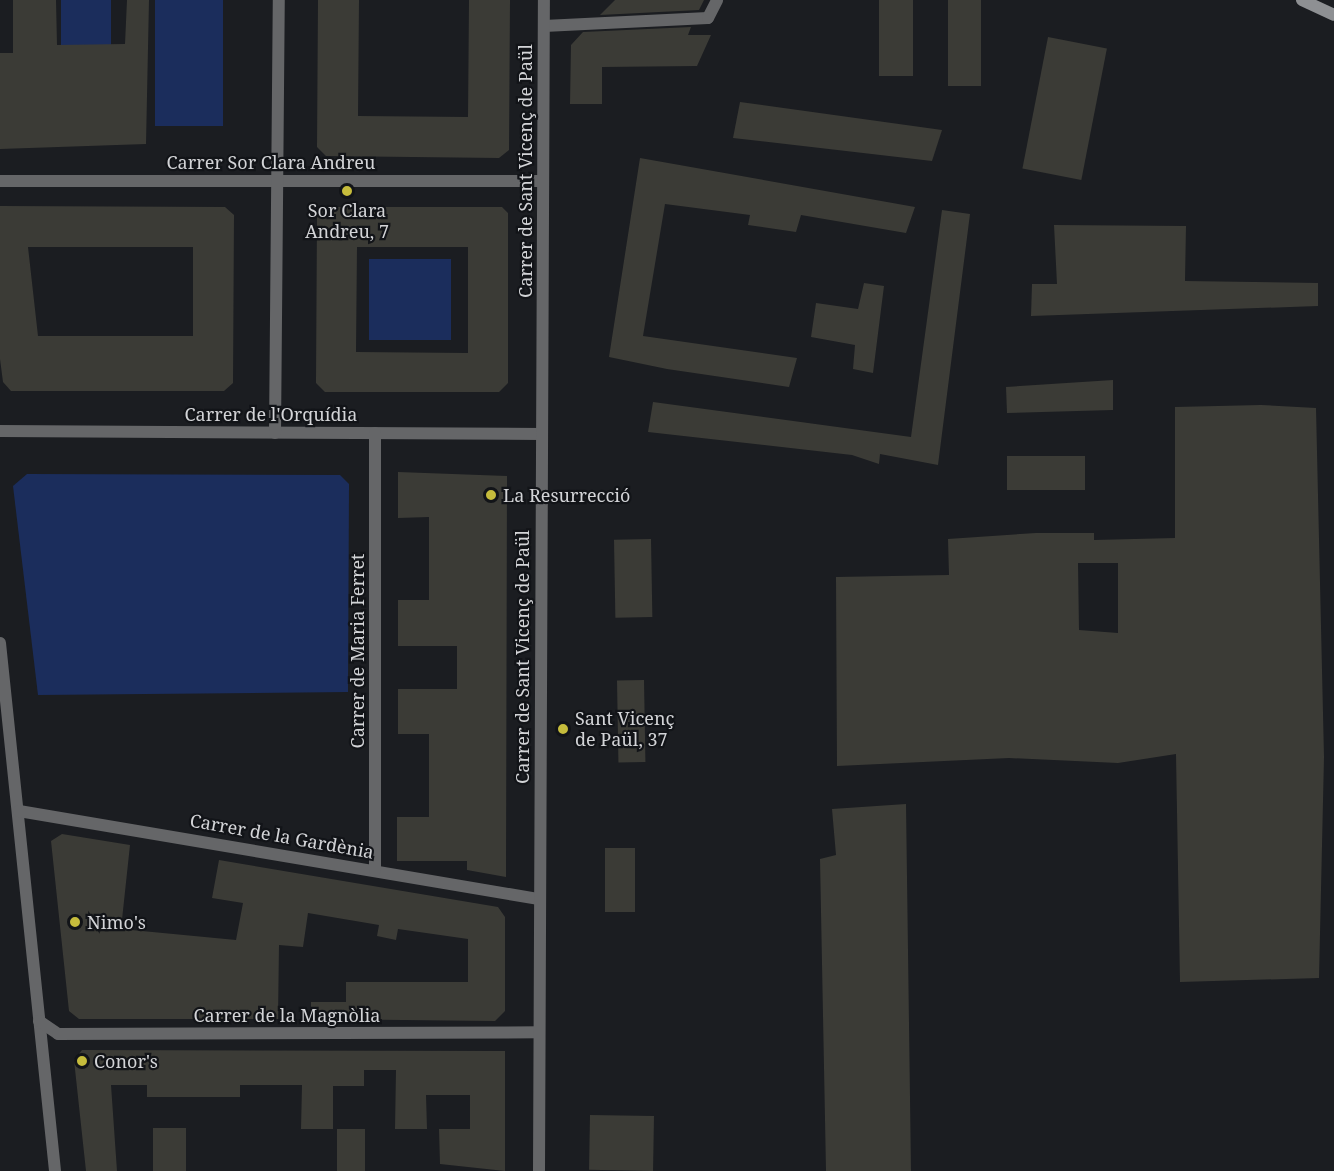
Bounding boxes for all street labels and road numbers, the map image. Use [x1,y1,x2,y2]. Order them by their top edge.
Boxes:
street label: Carrer de Sant Vicenç de Paül [514,44,536,298]
street label: Carrer Sor Clara Andreu [167,151,375,173]
street label: Carrer de l'Orquídia [185,403,357,425]
street label: Carrer de Sant Vicenç de Paül [511,530,533,784]
street label: Carrer de Maria Ferret [346,554,368,748]
street label: Carrer de la Gardènia [188,809,376,863]
street label: Carrer de la Magnòlia [194,1004,380,1026]

